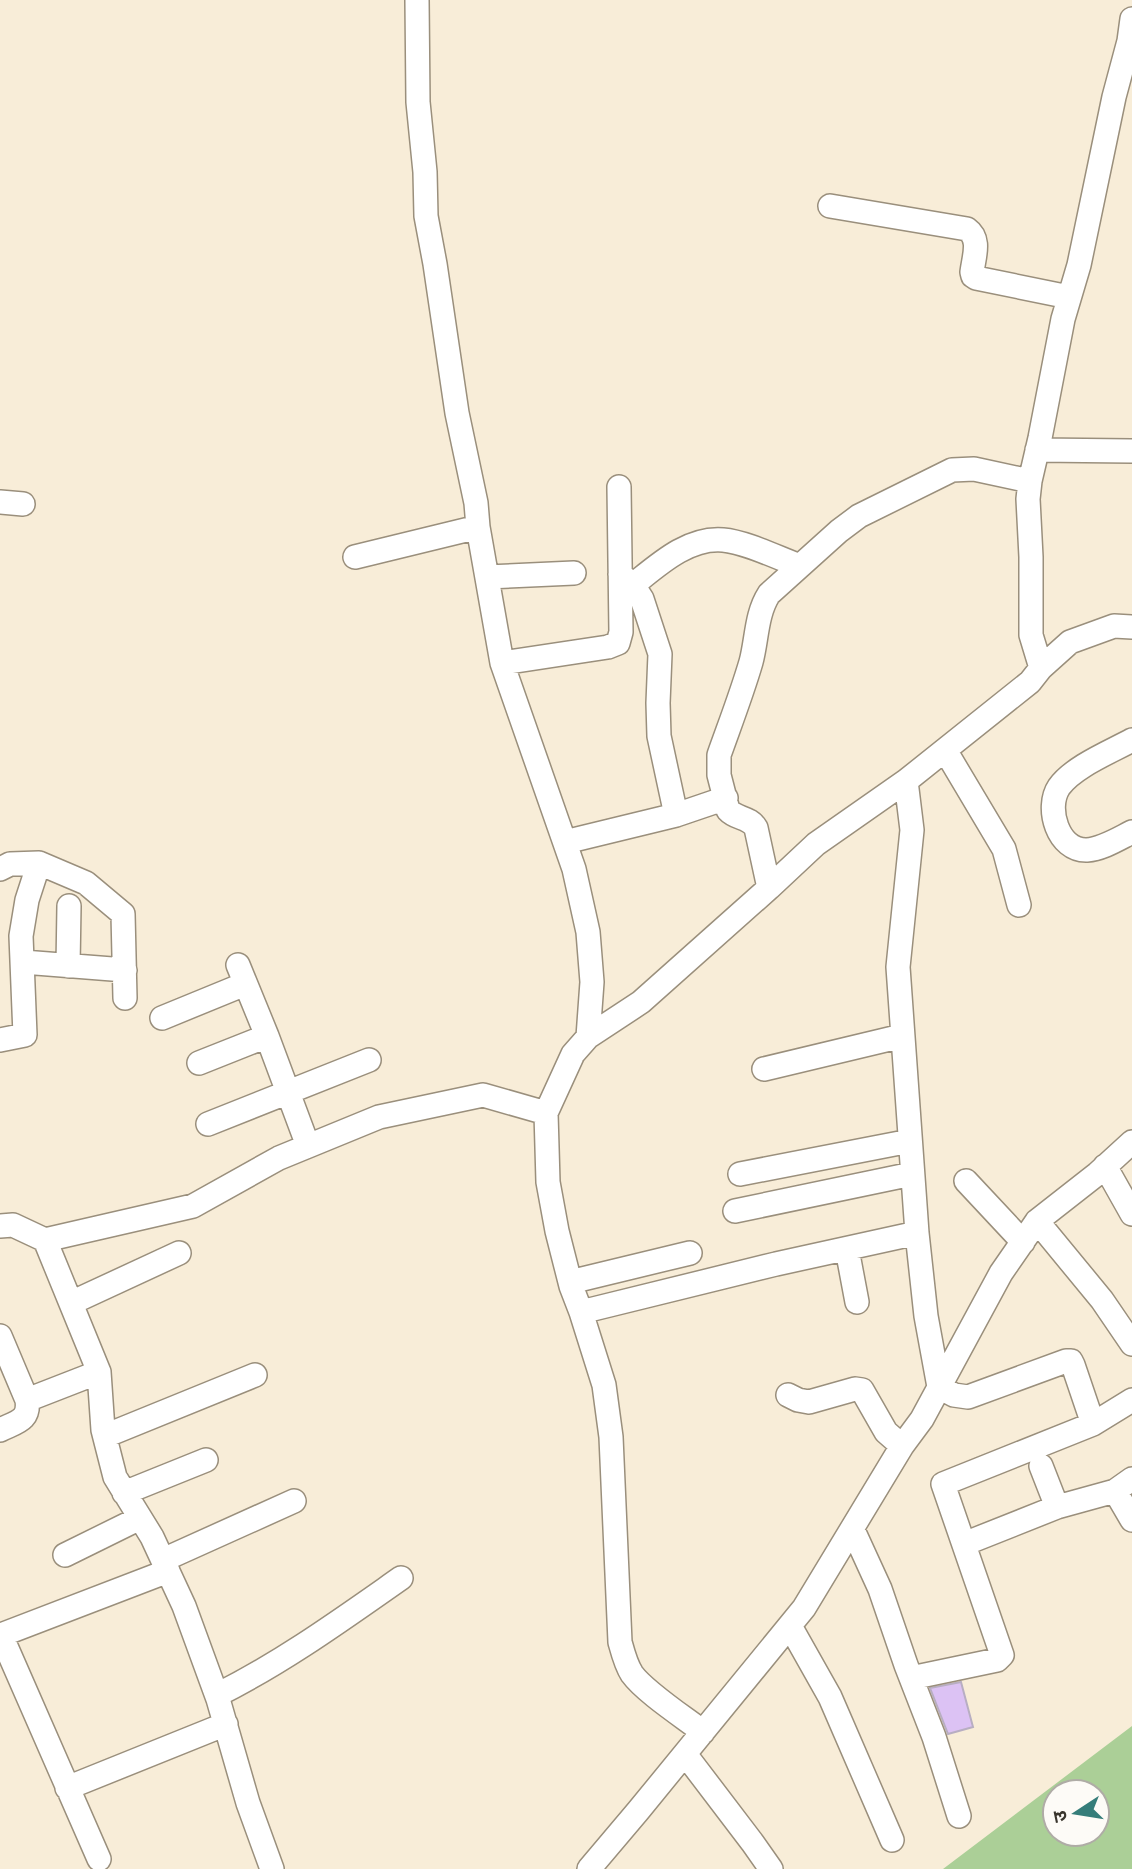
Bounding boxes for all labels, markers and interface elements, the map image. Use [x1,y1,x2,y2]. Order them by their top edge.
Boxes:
north arrow [1041,1778,1111,1848]
text: उ [1047,1808,1072,1824]

